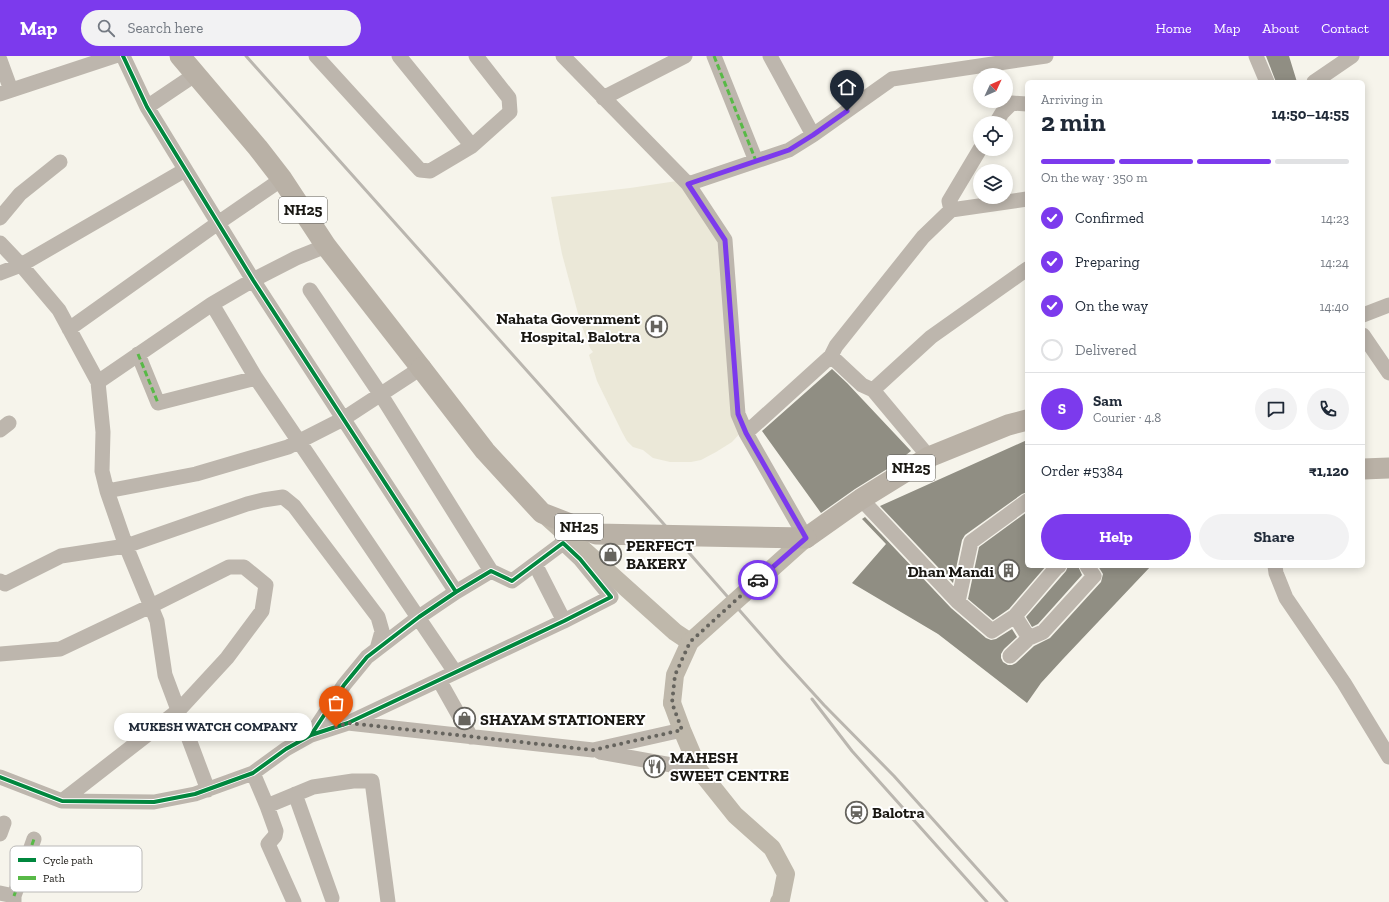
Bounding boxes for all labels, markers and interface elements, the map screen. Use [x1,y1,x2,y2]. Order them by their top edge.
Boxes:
search box [81,10,361,46]
text: Map [20,17,57,40]
icon: search [95,17,117,39]
text: Search here [127,19,203,37]
text: Home [1156,20,1192,37]
text: Map [1214,20,1240,37]
text: About [1262,20,1299,37]
text: Contact [1321,20,1369,37]
north arrow [973,68,1013,108]
map controls [973,68,1013,204]
pin [830,70,864,111]
icon: home [836,76,858,98]
text: Arriving in [1041,92,1103,107]
text: 14:50–14:55 [1272,105,1349,123]
text: 2 min [1041,106,1106,138]
button: locate [973,116,1013,156]
button: layers [973,164,1013,204]
text: On the way · 350 m [1041,170,1147,185]
road number: NH25 [279,197,327,223]
icon: check [1041,207,1063,229]
text: Confirmed [1075,209,1144,227]
text: 14:23 [1321,211,1349,226]
icon: check [1041,251,1063,273]
text: Preparing [1075,253,1140,271]
text: 14:24 [1320,255,1349,270]
icon: check [1041,295,1063,317]
text: On the way [1075,297,1148,315]
text: 14:40 [1320,299,1349,314]
place label: Nahata Government Hospital, Balotra [496,309,641,346]
hospital icon: Nahata Government Hospital, Balotra [643,314,669,340]
text: Delivered [1075,341,1137,359]
button: chat [1255,388,1297,430]
button: phone [1307,388,1349,430]
text: Sam [1093,392,1122,410]
text: S [1058,400,1066,418]
text: Courier · 4.8 [1093,410,1161,425]
road number: NH25 [887,455,935,481]
text: Order #5384 [1041,462,1123,480]
text: ₹1,120 [1309,462,1349,480]
road number: NH25 [555,514,603,540]
button: Help [1041,514,1191,560]
button: Share [1199,514,1349,560]
place label: PERFECT BAKERY [626,536,695,573]
shop icon: PERFECT BAKERY [597,541,623,567]
building icon: Dhan Mandi [996,558,1022,584]
courier [738,560,778,600]
place label: Dhan Mandi [907,562,994,581]
icon: car [747,569,769,591]
pin [319,686,353,727]
icon: bag [325,692,347,714]
shop icon: SHAYAM STATIONERY [452,706,478,732]
place label: SHAYAM STATIONERY [480,710,646,729]
callout: MUKESH WATCH COMPANY [114,713,312,741]
text: MUKESH WATCH COMPANY [128,719,298,734]
place label: MAHESH SWEET CENTRE [670,748,789,785]
restaurant icon: MAHESH SWEET CENTRE [642,753,668,779]
station icon: Balotra [844,799,870,825]
place label: Balotra [872,803,925,822]
legend [10,846,142,892]
text: Cycle path [43,854,94,867]
text: Path [43,872,66,885]

